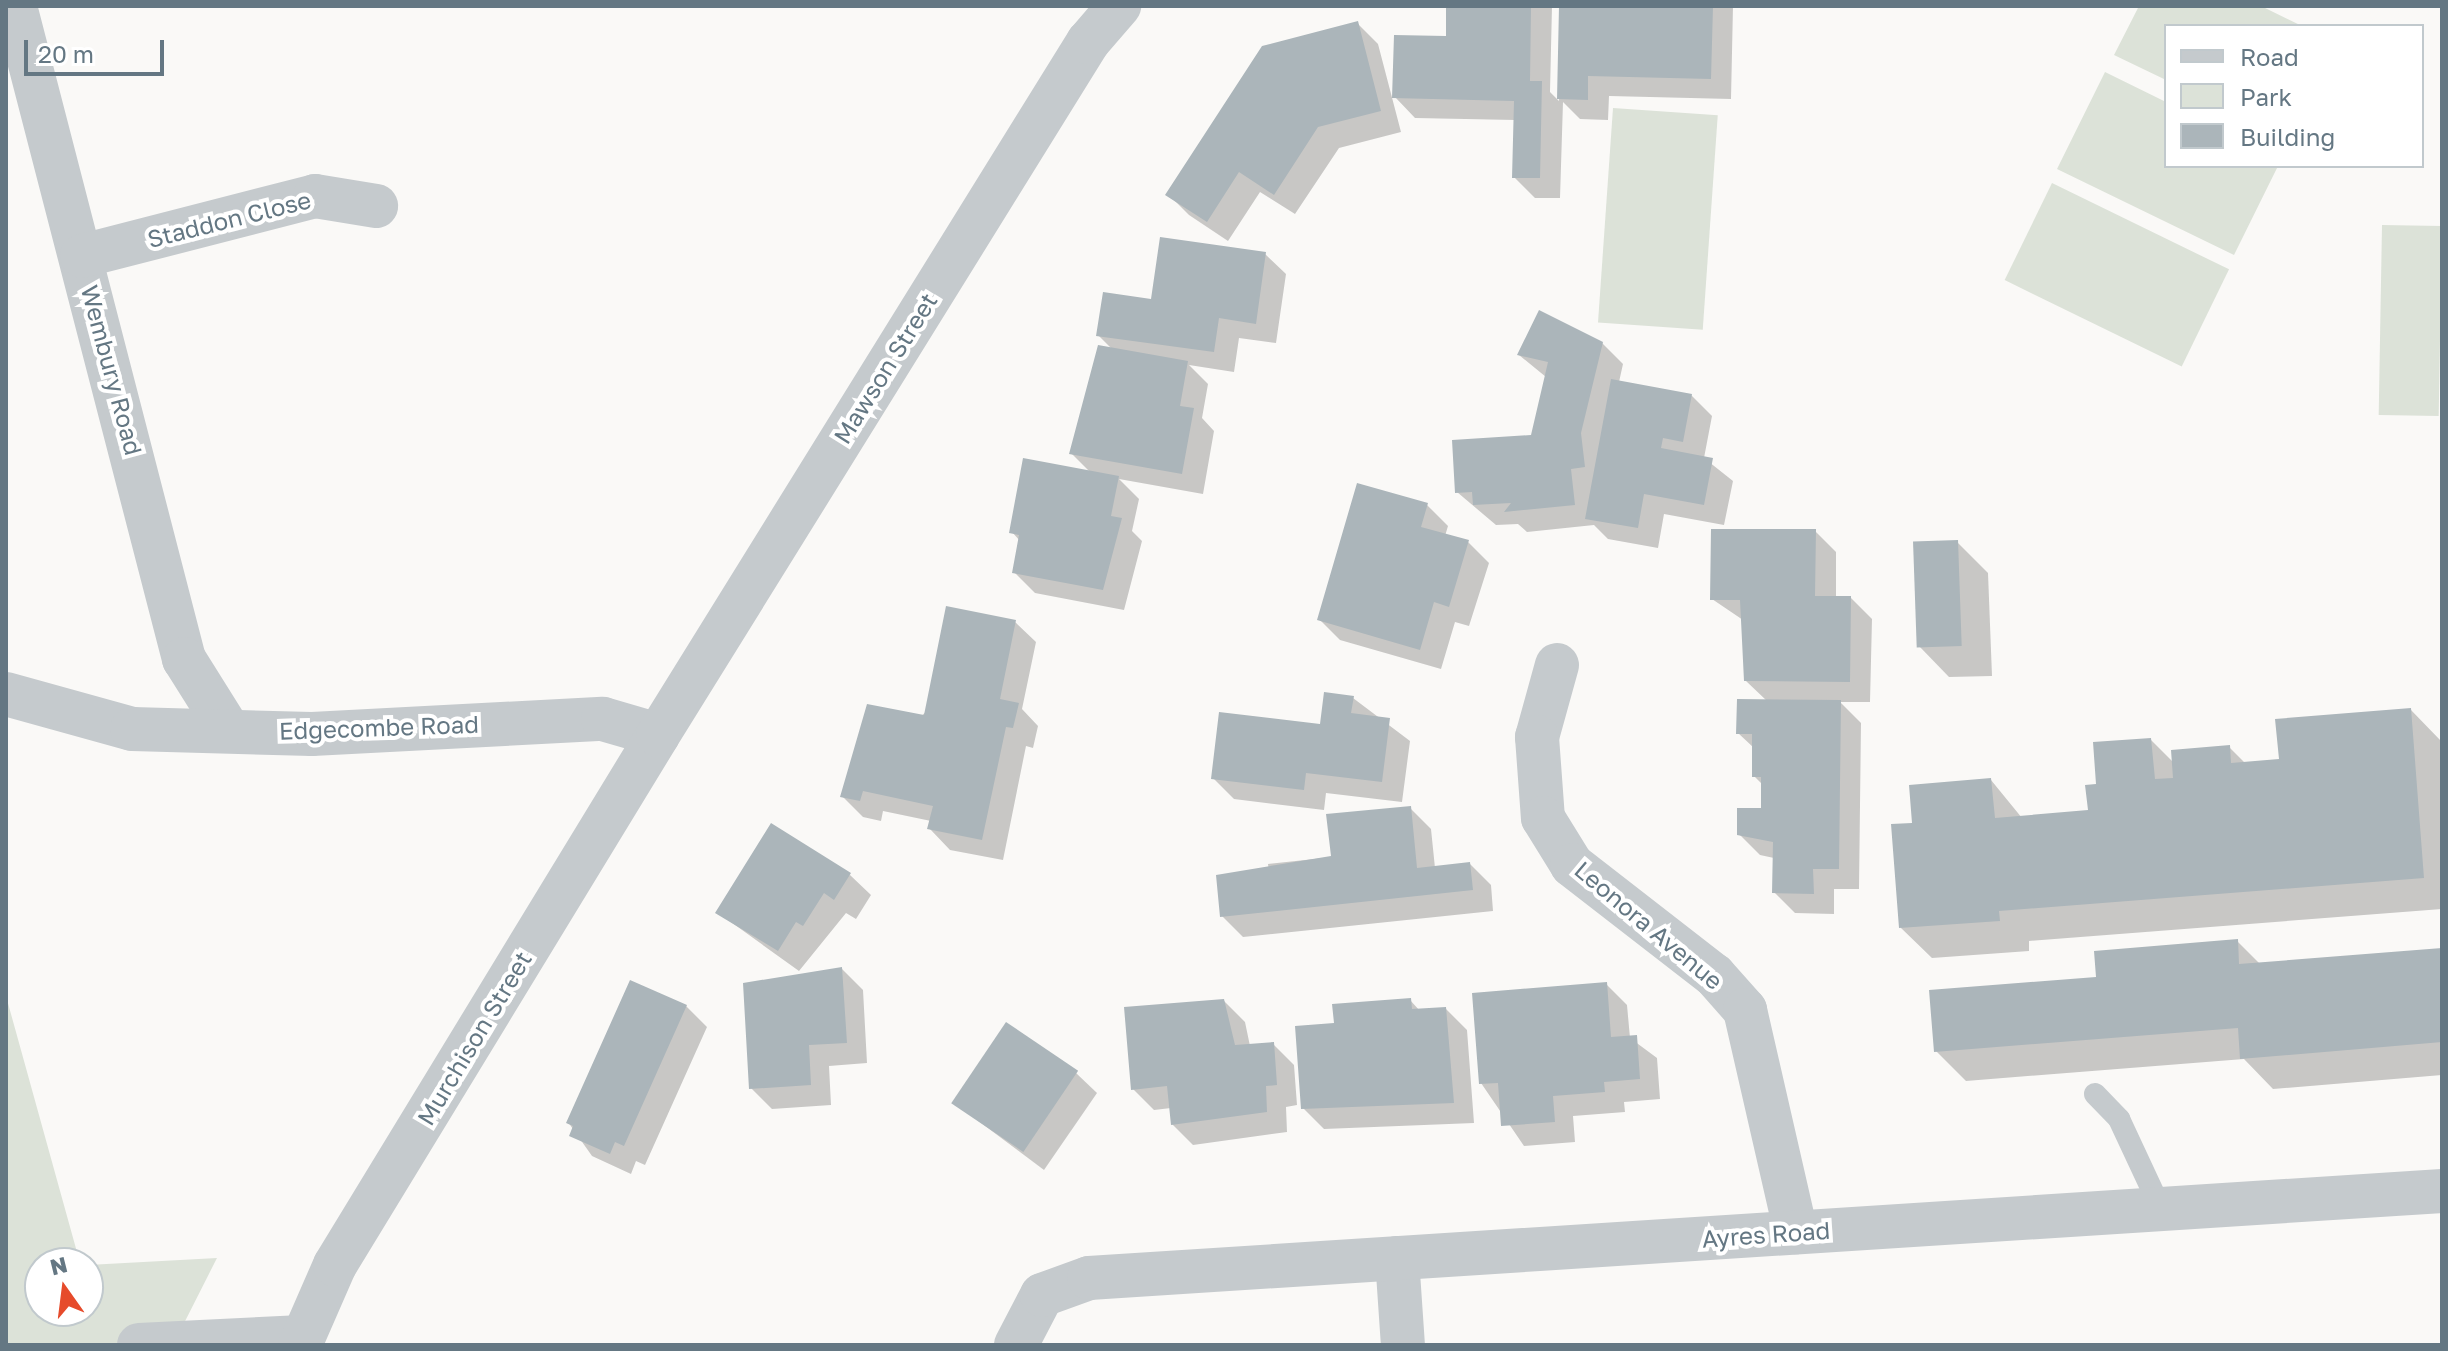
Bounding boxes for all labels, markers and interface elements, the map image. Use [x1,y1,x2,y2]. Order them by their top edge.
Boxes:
scale bar [28,24,168,74]
legend [2164,24,2424,168]
text: 20 m [38,39,94,68]
text: Road [2240,42,2299,71]
text: Park [2240,82,2292,111]
text: Building [2240,122,2335,151]
street label: Staddon Close [144,185,314,253]
street label: Wembury Road [75,282,149,458]
street label: Mawson Street [827,287,943,449]
street label: Edgecombe Road [279,709,479,745]
street label: Leonora Avenue [1569,855,1729,995]
street label: Murchison Street [411,946,537,1130]
street label: Ayres Road [1701,1215,1831,1253]
north arrow [24,1247,104,1327]
text: N [47,1250,70,1280]

